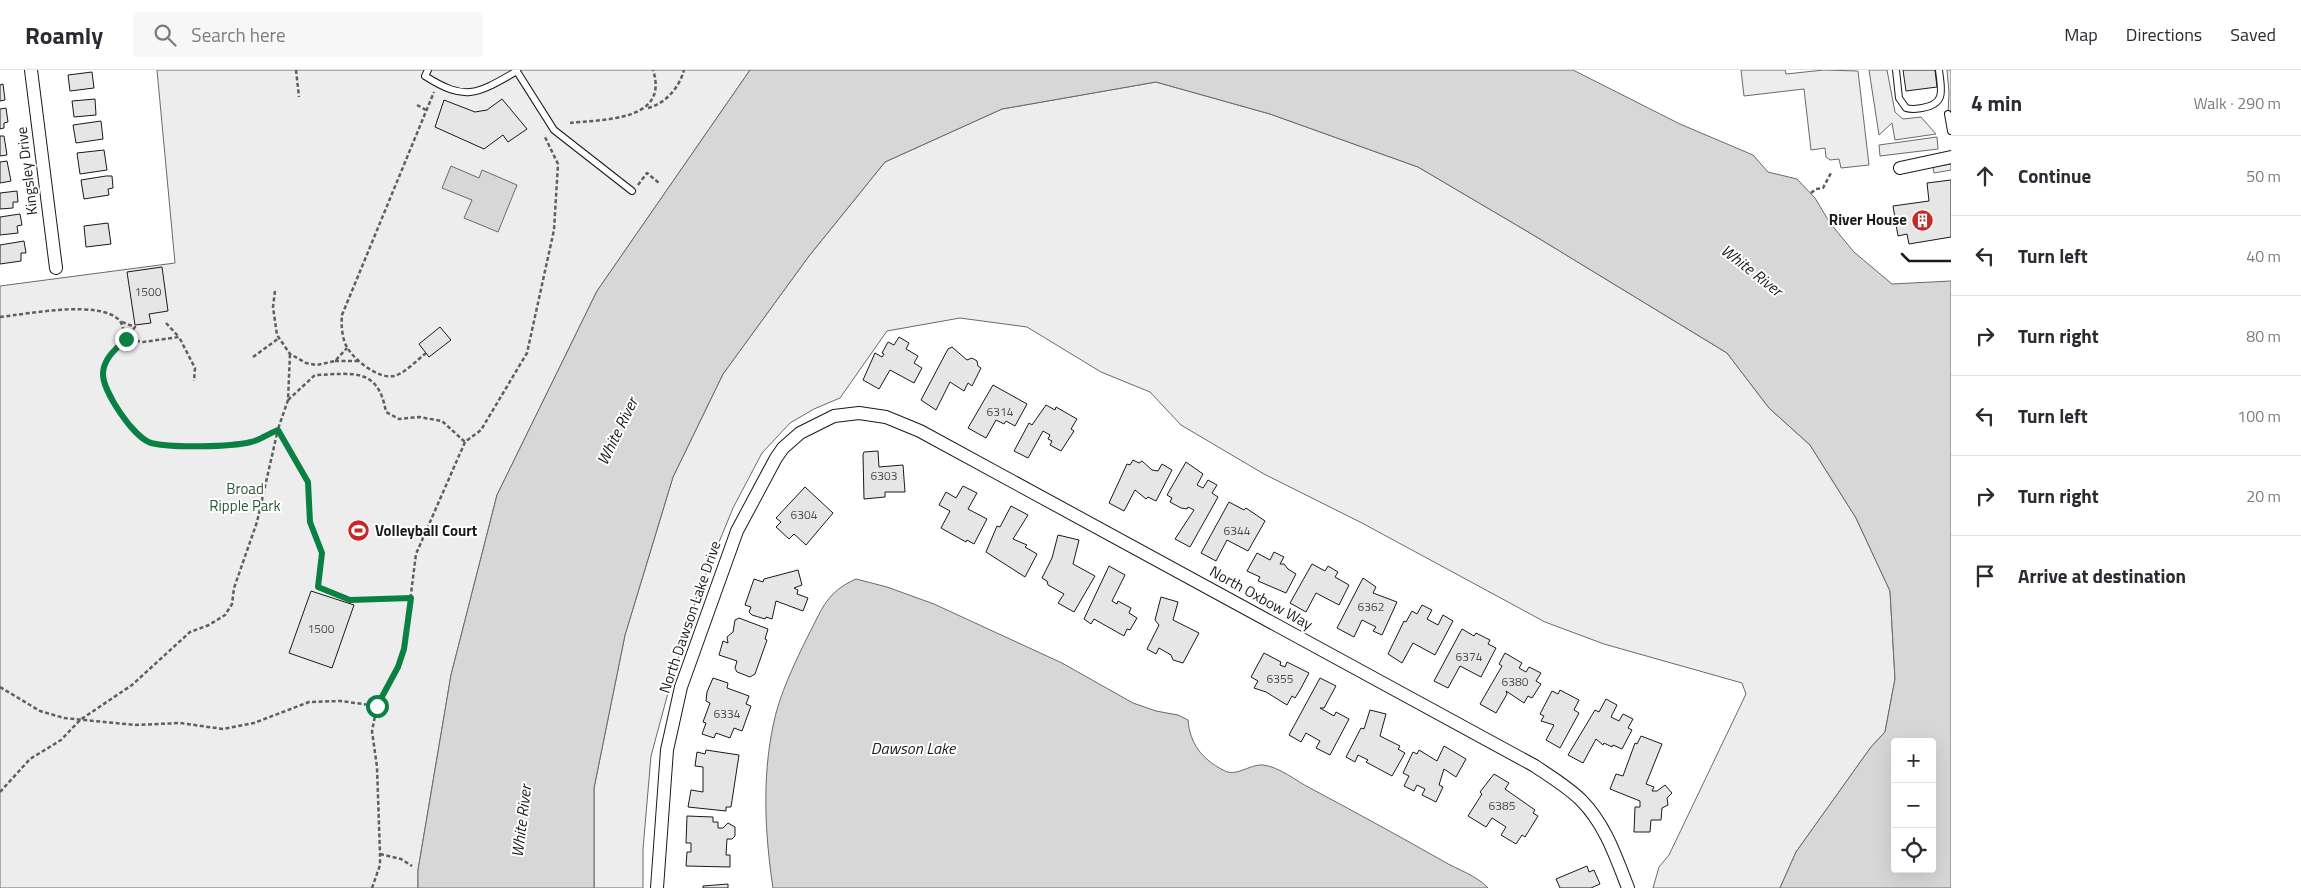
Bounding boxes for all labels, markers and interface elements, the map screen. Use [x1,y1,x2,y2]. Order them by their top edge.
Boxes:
search box [133,12,483,57]
text: Roamly [25,17,103,53]
text: Search here [191,20,286,49]
icon: search [151,21,179,49]
text: Map [2064,21,2098,48]
text: Directions [2126,21,2202,48]
text: Saved [2230,21,2276,48]
text: 4 min [1971,87,2022,119]
text: Walk · 290 m [2193,91,2281,115]
street label: Kingsley Drive [10,126,43,217]
text: Continue [2018,161,2091,190]
icon: ahead [1971,162,1999,190]
text: 50 m [2246,164,2281,188]
place label: River House [1829,208,1907,231]
building icon: River House [1911,208,1935,232]
water label: White River [1716,238,1789,303]
text: Turn left [2018,241,2088,270]
icon: left [1971,242,1999,270]
text: 40 m [2246,244,2281,268]
house number: 1500 [135,282,162,301]
text: Turn right [2018,321,2099,350]
icon: right [1971,322,1999,350]
text: 80 m [2246,324,2281,348]
route end [115,328,138,351]
water label: White River [590,391,644,469]
text: Turn left [2018,401,2088,430]
house number: 6314 [987,402,1014,421]
icon: left [1971,402,1999,430]
text: 100 m [2237,404,2281,428]
house number: 6303 [871,466,897,485]
park label: Broad Ripple Park [209,477,281,517]
text: Turn right [2018,481,2099,510]
icon: right [1971,482,1999,510]
text: 20 m [2246,484,2281,508]
house number: 6304 [791,505,818,524]
sports icon: Volleyball Court [347,519,371,543]
place label: Volleyball Court [375,519,478,542]
house number: 6344 [1224,521,1251,540]
street label: North Dawson Lake Drive [653,537,726,696]
street label: North Oxbow Way [1206,560,1317,635]
text: Arrive at destination [2018,561,2186,590]
icon: arrive [1971,562,1999,590]
house number: 6362 [1358,597,1384,616]
house number: 1500 [308,619,335,638]
house number: 6374 [1456,647,1483,666]
house number: 6355 [1267,669,1294,688]
house number: 6380 [1502,672,1529,691]
route start [366,695,389,718]
house number: 6334 [714,704,741,723]
water label: Dawson Lake [871,736,957,760]
map controls [1891,738,1936,873]
button: + [1891,738,1936,783]
water label: White River [505,782,538,858]
button: − [1891,783,1936,828]
house number: 6385 [1489,796,1516,815]
button: locate [1891,828,1936,873]

